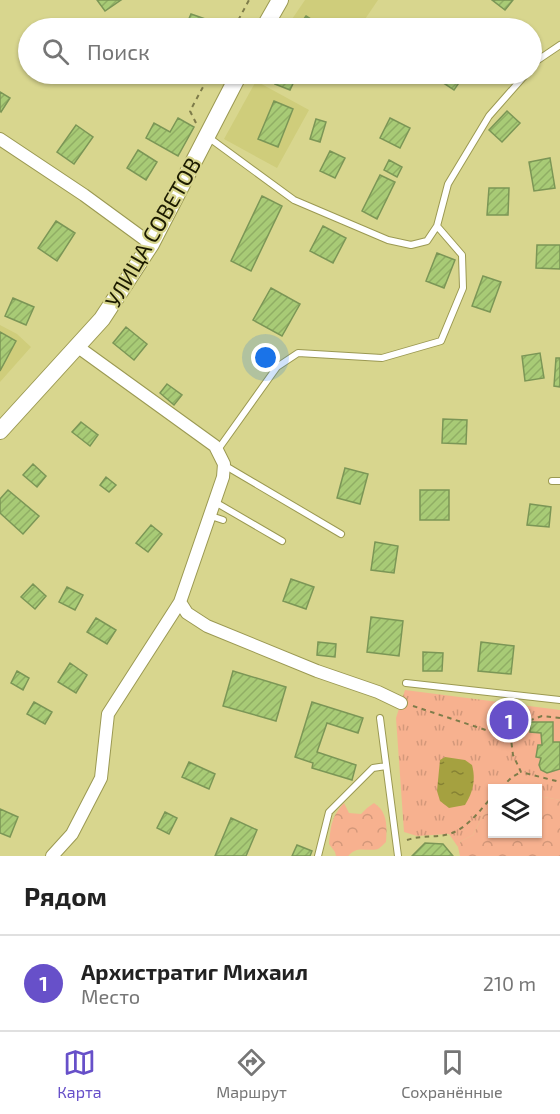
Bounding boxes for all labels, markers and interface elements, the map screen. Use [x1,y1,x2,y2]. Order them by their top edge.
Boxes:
search box [18,18,542,84]
icon: search [39,35,72,68]
text: Поиск [87,38,150,64]
street label: УЛИЦА СОВЕТОВ [99,153,205,311]
your location [251,343,280,372]
pin: 1 [490,698,528,742]
map controls [488,784,542,838]
button: layers [488,784,542,838]
text: Рядом [24,880,107,911]
text: Архистратиг Михаил [81,958,308,984]
text: 1 [39,971,48,995]
text: 210 m [483,971,536,995]
text: Место [81,984,140,1008]
tab: Карта [57,1046,102,1101]
tab: Маршрут [216,1046,287,1101]
tab: Сохранённые [401,1046,503,1101]

